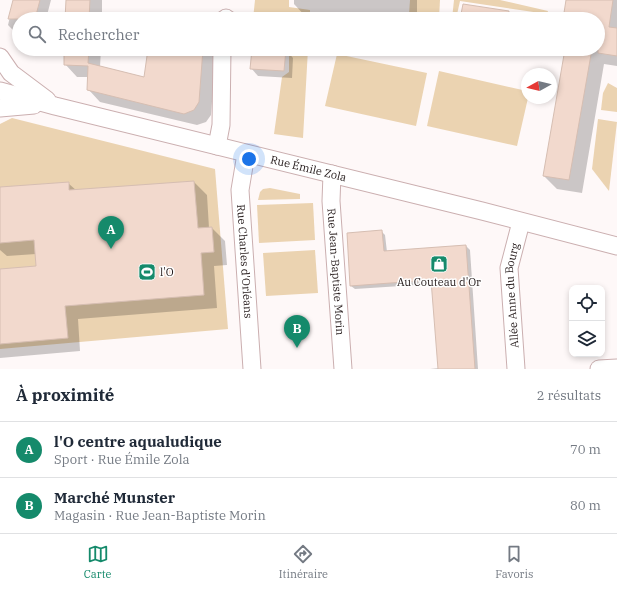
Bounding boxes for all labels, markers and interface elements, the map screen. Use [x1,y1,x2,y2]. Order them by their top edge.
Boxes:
search box [12,12,605,56]
icon: search [26,23,48,45]
text: Rechercher [58,25,139,44]
north arrow [521,68,557,104]
your location [239,149,259,169]
street label: Rue Émile Zola [269,152,348,184]
street label: Rue Charles d'Orléans [234,204,256,319]
street label: Rue Jean-Baptiste Morin [325,208,348,336]
pin: A [98,216,124,249]
street label: Allée Anne du Bourg [502,241,522,348]
shop icon: Au Couteau d'Or [429,254,449,274]
sports icon: l'O [137,262,157,282]
place label: l'O [160,265,174,279]
place label: Au Couteau d'Or [397,275,481,289]
map controls [569,285,605,357]
button: locate [569,285,605,321]
pin: B [284,315,310,348]
button: layers [569,321,605,357]
text: À proximité [16,384,114,406]
text: 2 résultats [537,387,601,404]
text: l'O centre aqualudique [54,432,222,451]
text: A [24,441,34,458]
text: 70 m [570,441,601,458]
text: Sport · Rue Émile Zola [54,451,190,468]
text: Marché Munster [54,488,175,507]
text: B [24,497,34,514]
text: 80 m [570,497,601,514]
text: Magasin · Rue Jean-Baptiste Morin [54,507,266,524]
tab: Carte [84,543,111,581]
tab: Itinéraire [279,543,328,581]
tab: Favoris [495,543,533,581]

